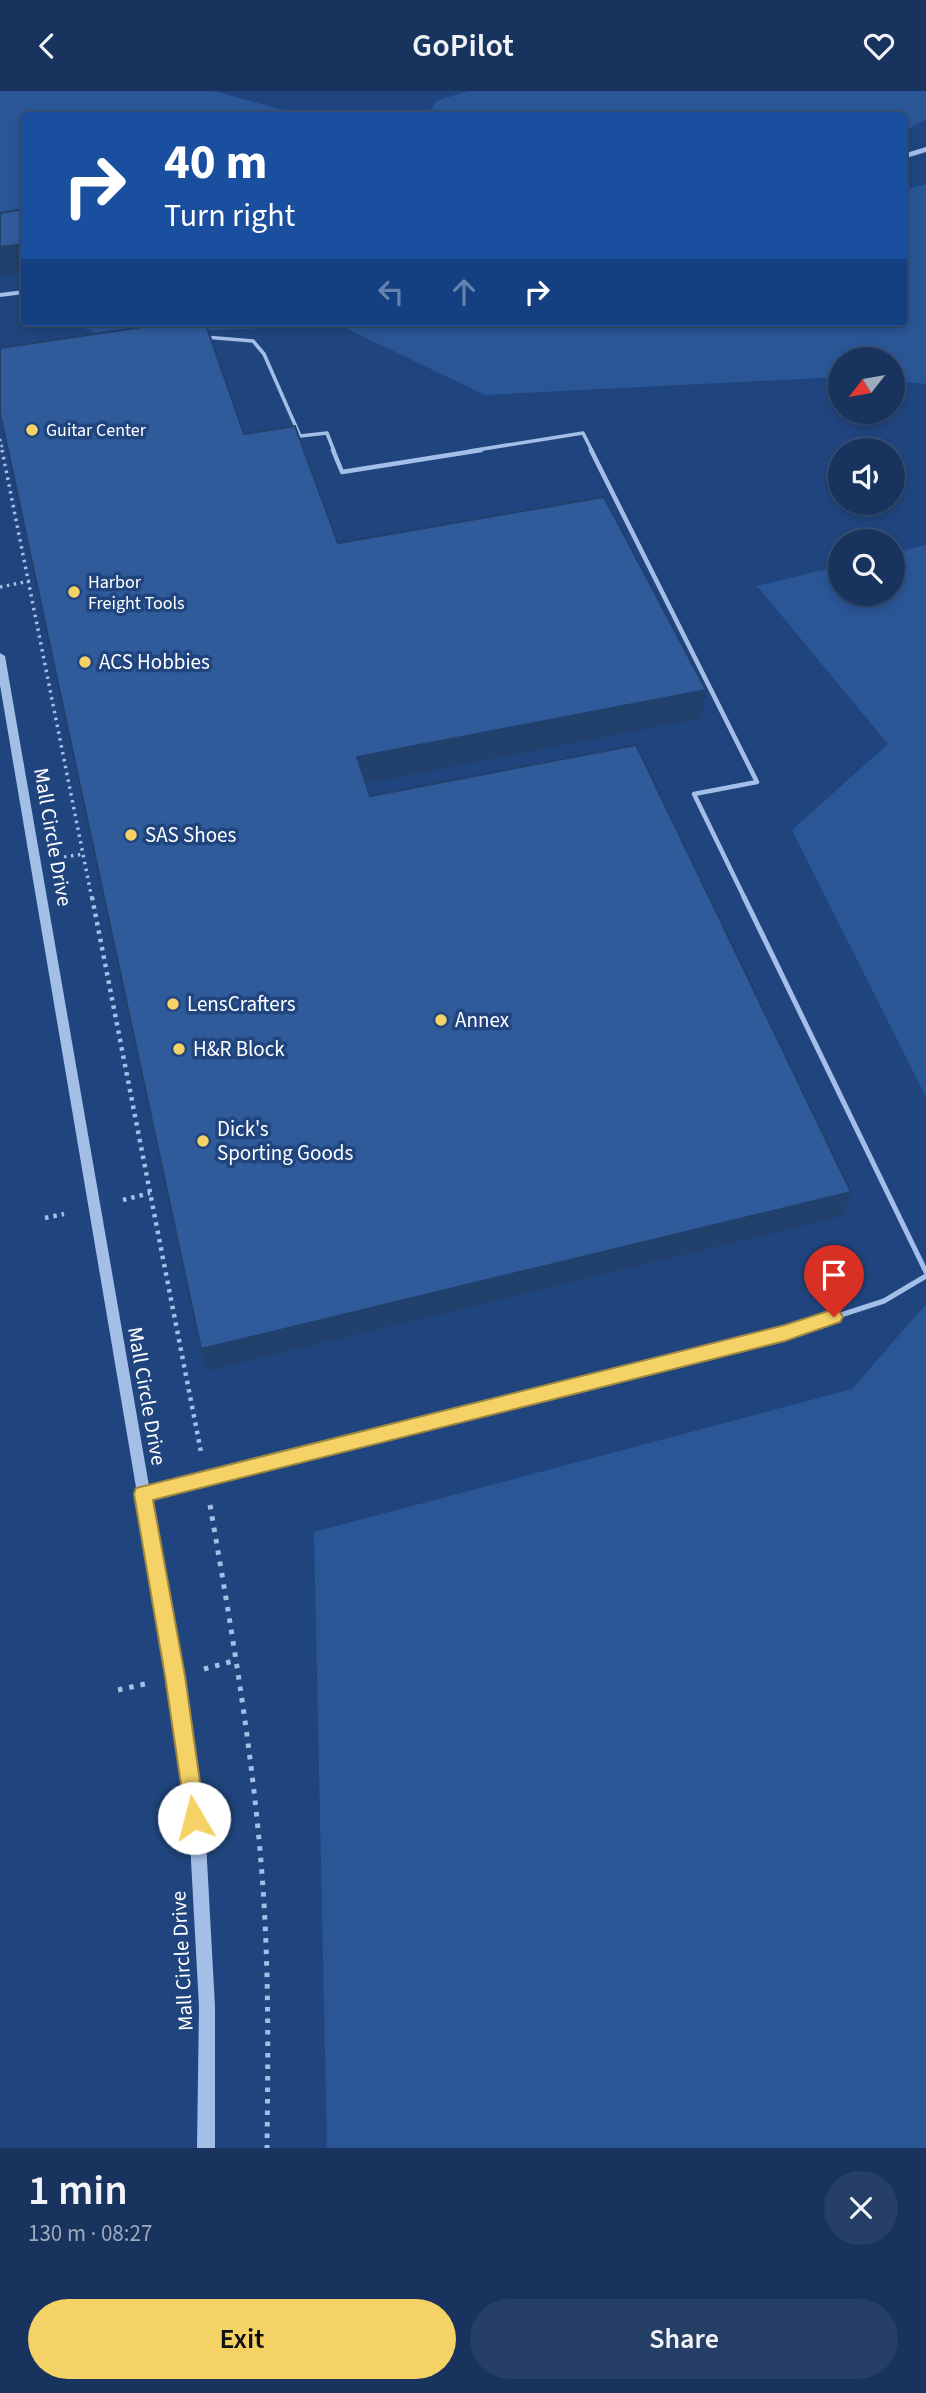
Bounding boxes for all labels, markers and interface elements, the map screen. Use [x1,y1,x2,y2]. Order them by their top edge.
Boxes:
text: GoPilot [412,23,514,69]
icon: back [28,27,66,65]
icon: heart [860,27,898,65]
text: 40 m [164,128,268,198]
icon: right [49,140,140,231]
text: Turn right [164,193,295,239]
icon: left [372,273,410,311]
icon: ahead [445,273,483,311]
icon: right [518,273,556,311]
north arrow [828,347,905,423]
map controls [828,347,905,606]
place label: Guitar Center [46,418,147,443]
marker: Guitar Center [24,422,40,438]
button: sound [828,438,905,515]
button: search [828,529,905,606]
place label: Harbor Freight Tools [88,570,185,616]
marker: Harbor Freight Tools [66,584,82,600]
place label: ACS Hobbies [99,647,210,677]
marker: ACS Hobbies [77,654,93,670]
street label: Mall Circle Drive [26,765,80,909]
place label: SAS Shoes [145,820,236,850]
marker: SAS Shoes [123,827,139,843]
place label: LensCrafters [187,989,296,1019]
marker: LensCrafters [165,996,181,1012]
place label: Annex [455,1005,510,1035]
marker: Annex [433,1012,449,1028]
place label: H&R Block [193,1034,285,1064]
marker: H&R Block [171,1041,187,1057]
place label: Dick's Sporting Goods [217,1114,353,1168]
marker: Dick's Sporting Goods [195,1133,211,1149]
pin [804,1245,864,1317]
icon: arrive [815,1256,853,1294]
street label: Mall Circle Drive [120,1324,174,1468]
position arrow [157,1781,231,1855]
street label: Mall Circle Drive [163,1890,201,2032]
text: 1 min [28,2161,128,2221]
button: close [824,2171,898,2245]
text: 130 m · 08:27 [28,2217,152,2250]
button: Exit [28,2299,456,2379]
button: Share [470,2299,898,2379]

